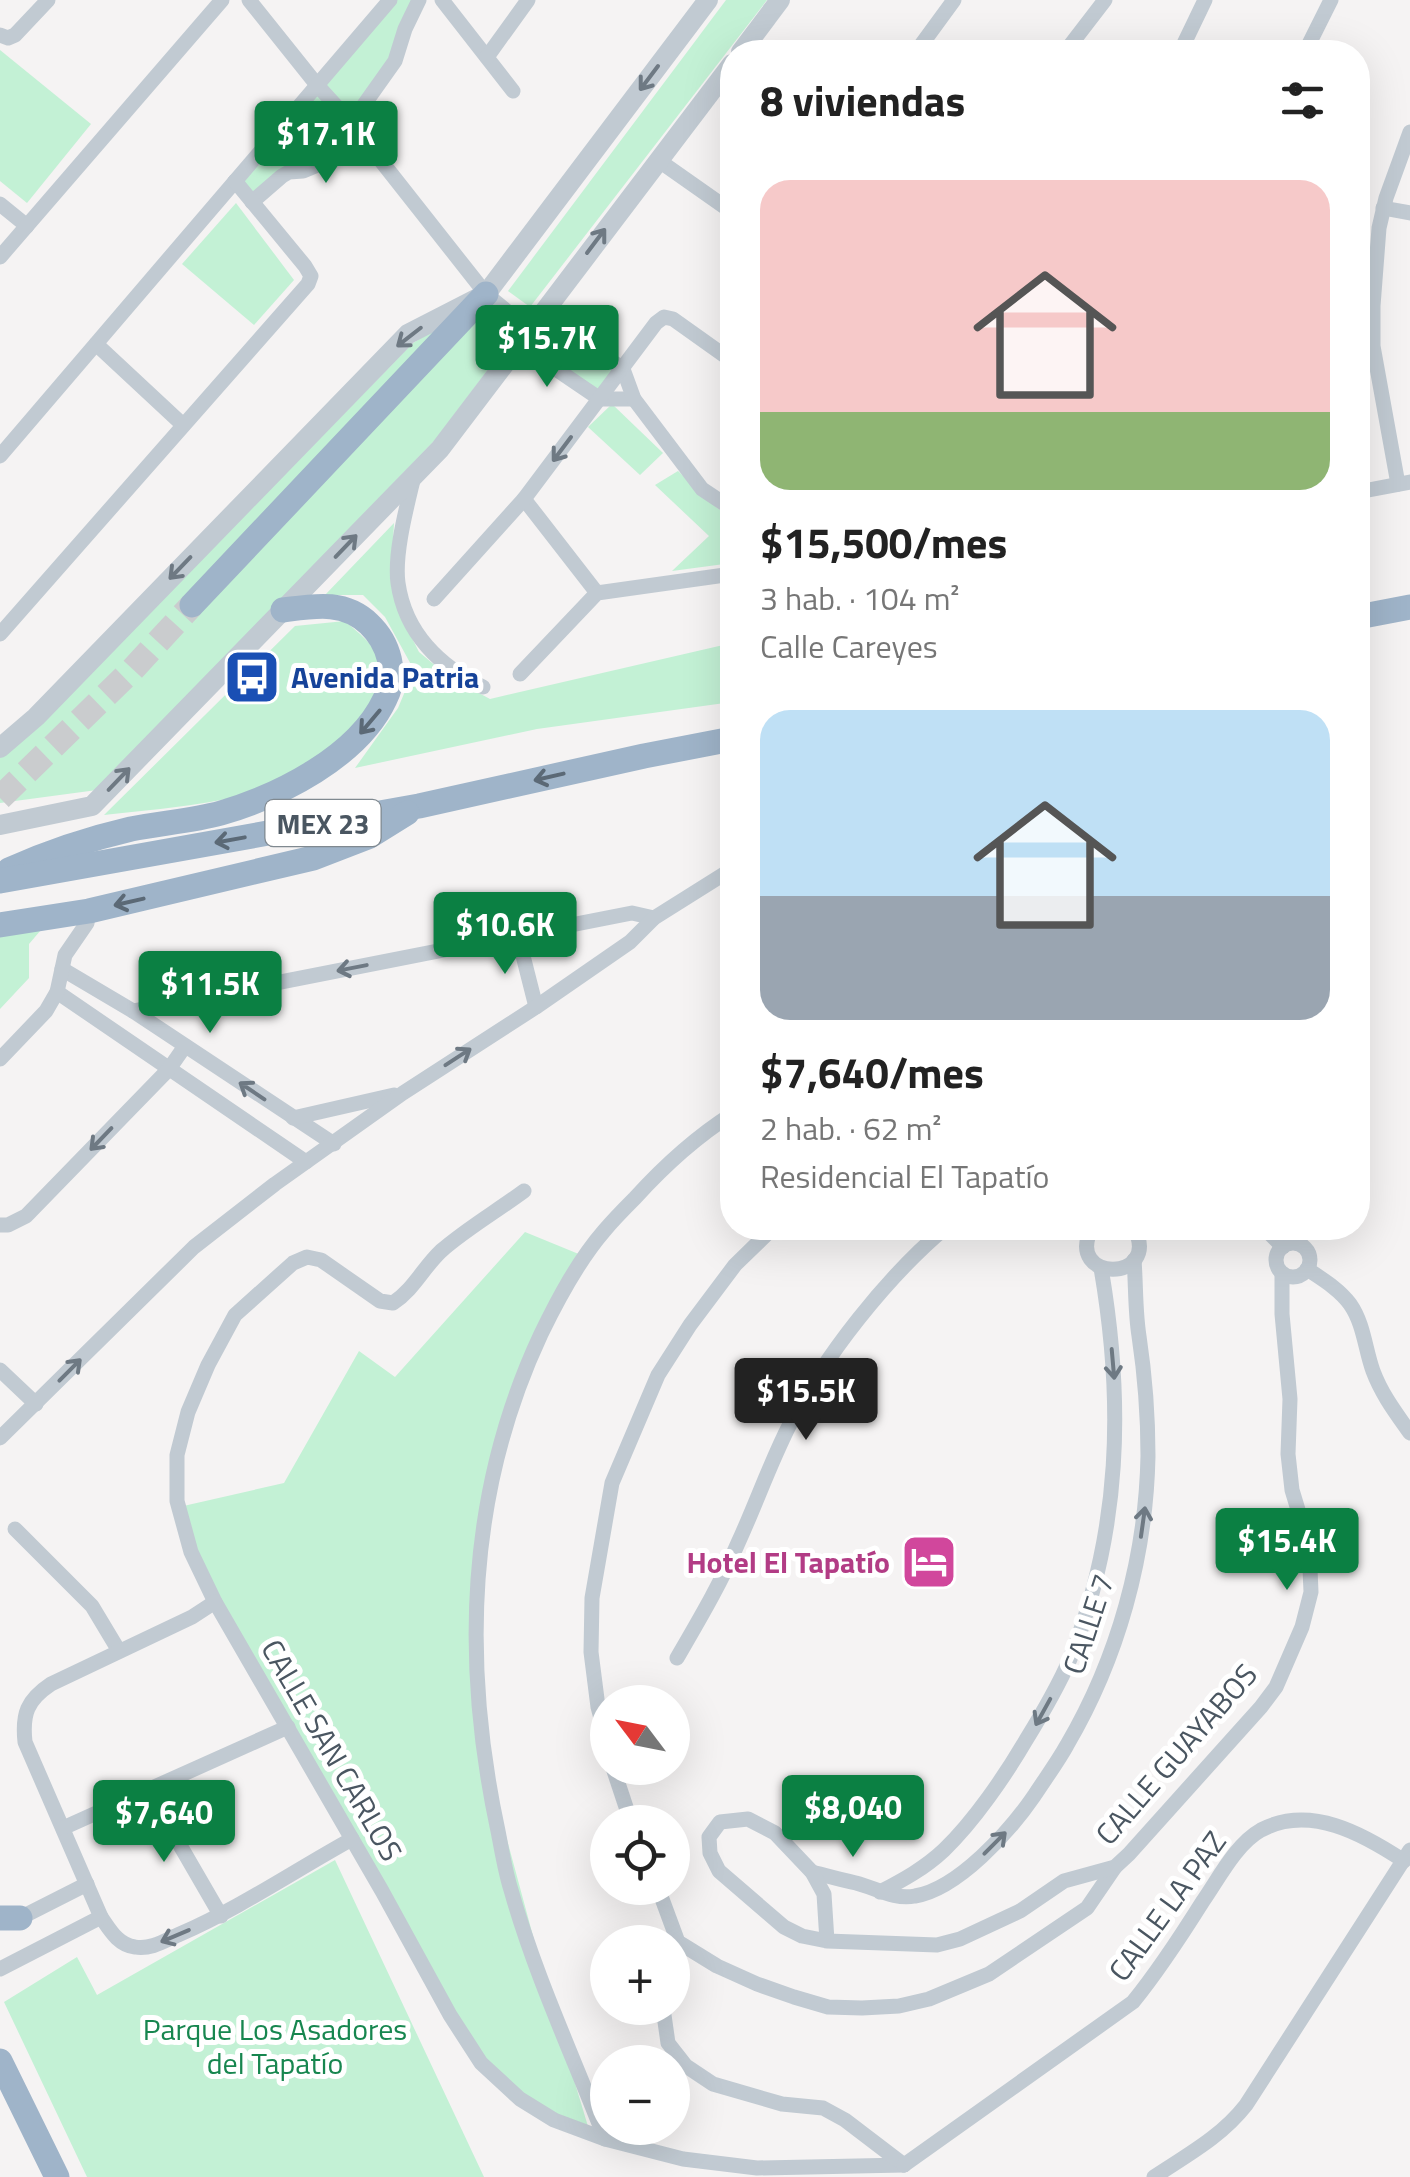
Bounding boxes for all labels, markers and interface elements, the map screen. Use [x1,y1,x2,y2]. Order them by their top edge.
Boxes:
one-way arrow [639,64,660,91]
text: 8 viviendas [760,68,965,132]
icon: filters [1275,73,1330,128]
pin: $17.1K [245,101,407,186]
text: $17.1K [277,109,375,157]
one-way arrow [586,228,607,255]
icon: home [955,245,1135,425]
pin: $15.7K [466,305,628,390]
text: $15.7K [498,313,596,361]
one-way arrow [396,326,422,348]
one-way arrow [552,435,573,462]
text: $15,500/mes [760,510,1007,574]
one-way arrow [334,534,358,558]
one-way arrow [169,555,193,580]
text: 3 hab. · 104 m² [760,574,959,622]
text: Calle Careyes [760,622,938,670]
bus stop icon: Avenida Patria [222,647,282,707]
place label: Avenida Patria [291,654,479,700]
one-way arrow [358,709,381,734]
one-way arrow [107,767,131,791]
one-way arrow [534,769,566,787]
icon: home [955,775,1135,955]
road number: MEX 23 [266,800,380,846]
one-way arrow [214,831,247,850]
pin: $10.6K [424,892,586,977]
one-way arrow [114,894,146,912]
text: $10.6K [456,900,554,948]
pin: $11.5K [129,951,291,1036]
text: $11.5K [161,959,259,1007]
one-way arrow [336,959,369,978]
text: $7,640/mes [760,1040,984,1104]
one-way arrow [443,1047,472,1068]
one-way arrow [239,1081,267,1102]
text: 2 hab. · 62 m² [760,1104,942,1152]
one-way arrow [89,1126,113,1150]
text: Residencial El Tapatío [760,1152,1049,1200]
one-way arrow [1104,1348,1123,1380]
one-way arrow [57,1358,81,1382]
pin: $15.5K [725,1358,887,1443]
text: $15.5K [757,1366,855,1414]
one-way arrow [1134,1506,1152,1538]
pin: $15.4K [1206,1508,1368,1593]
text: $15.4K [1238,1516,1336,1564]
hotel icon: Hotel El Tapatío [899,1532,959,1592]
place label: Hotel El Tapatío [686,1539,890,1585]
street label: CALLE 7 [1050,1568,1126,1680]
street label: CALLE SAN CARLOS [250,1631,414,1869]
street label: CALLE GUAYABOS [1084,1653,1268,1855]
north arrow [590,1685,690,1785]
map controls [590,1685,690,2145]
one-way arrow [1032,1696,1052,1726]
pin: $8,040 [772,1775,934,1860]
pin: $7,640 [83,1780,245,1865]
text: $8,040 [804,1783,902,1831]
text: $7,640 [115,1788,213,1836]
button: locate [590,1805,690,1905]
street label: CALLE LA PAZ [1097,1821,1237,1991]
one-way arrow [982,1831,1006,1855]
button: + [590,1925,690,2025]
one-way arrow [160,1928,191,1946]
park label: Parque Los Asadores del Tapatío [143,2006,407,2086]
button: − [590,2045,690,2145]

